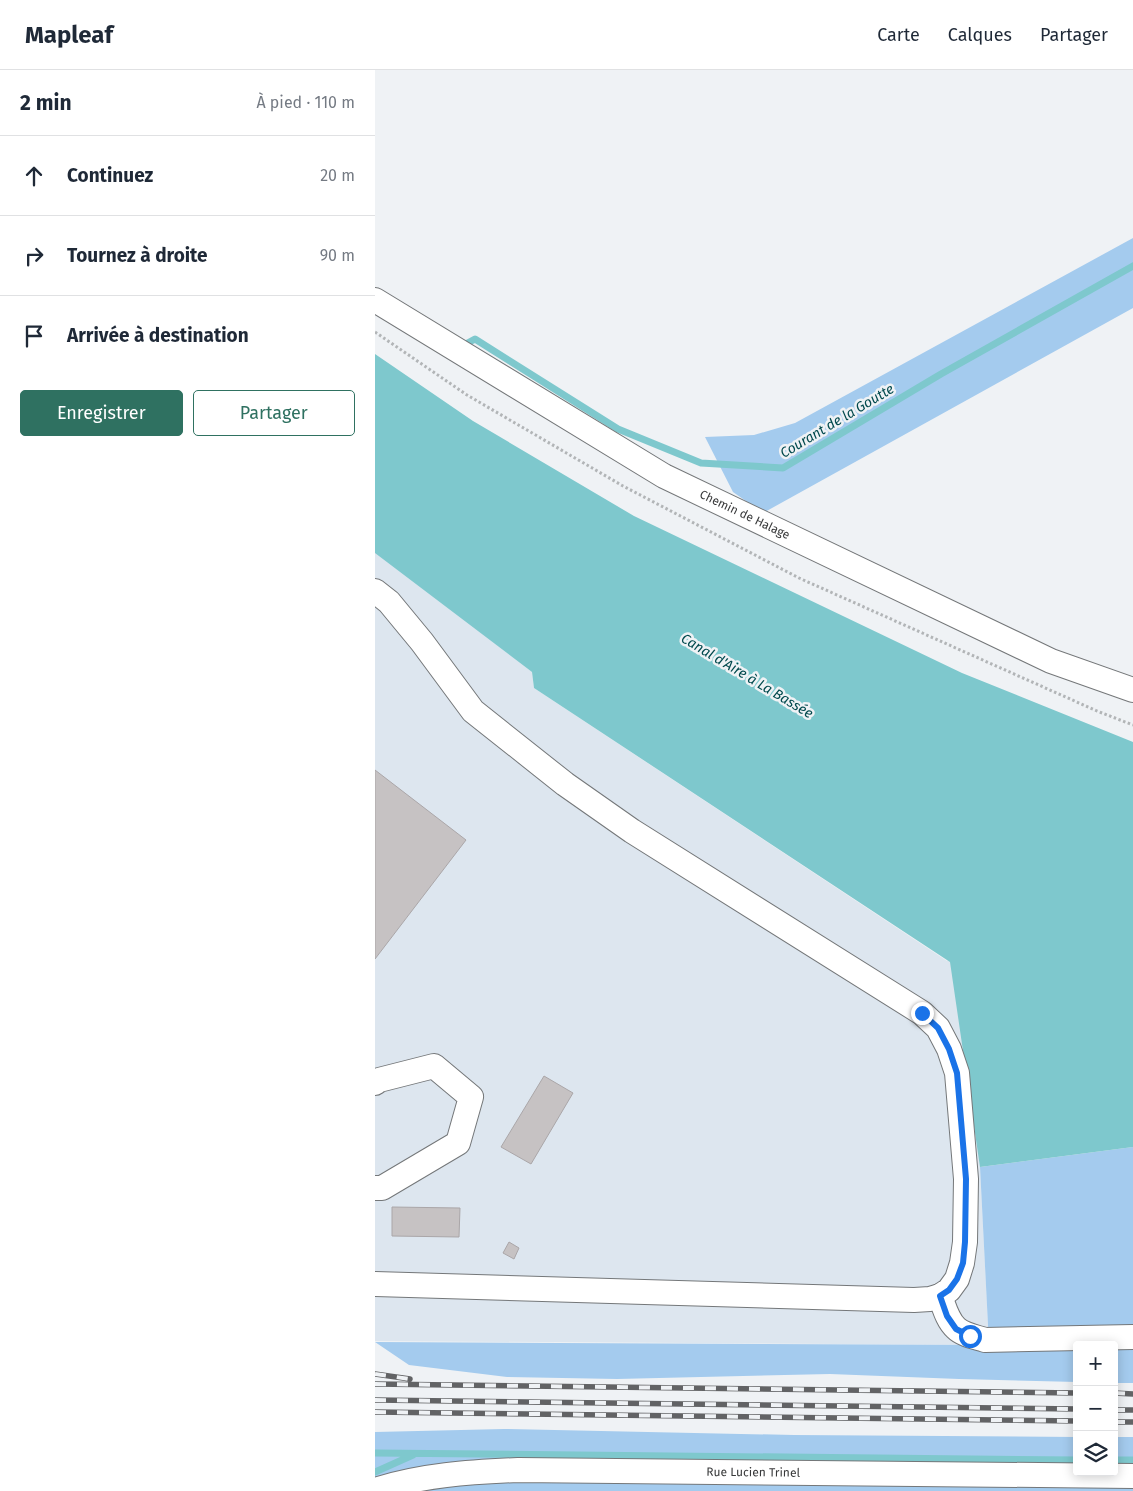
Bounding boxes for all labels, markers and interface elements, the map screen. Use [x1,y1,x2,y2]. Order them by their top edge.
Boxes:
text: Mapleaf [25,21,113,49]
text: Carte [877,24,920,46]
text: Calques [948,24,1012,46]
text: Partager [1040,24,1108,46]
text: 2 min [20,90,72,116]
text: À pied · 110 m [256,93,355,112]
icon: ahead [20,162,48,190]
text: Continuez [67,164,153,187]
text: 20 m [320,166,355,185]
icon: right [20,242,48,270]
text: Tournez à droite [67,244,208,267]
text: 90 m [320,246,355,265]
icon: arrive [20,322,48,350]
text: Arrivée à destination [67,324,249,347]
water label: Courant de la Goutte [777,380,897,462]
button: Enregistrer [20,390,183,436]
button: Partager [193,390,355,436]
street label: Chemin de Halage [698,487,792,542]
water label: Canal d'Aire à La Bassée [678,630,816,722]
route end [911,1002,934,1025]
route start [959,1325,982,1348]
map controls [1073,1341,1118,1476]
button: + [1073,1341,1118,1386]
button: − [1073,1386,1118,1431]
button: layers [1073,1431,1118,1476]
street label: Rue Lucien Trinel [706,1465,801,1480]

